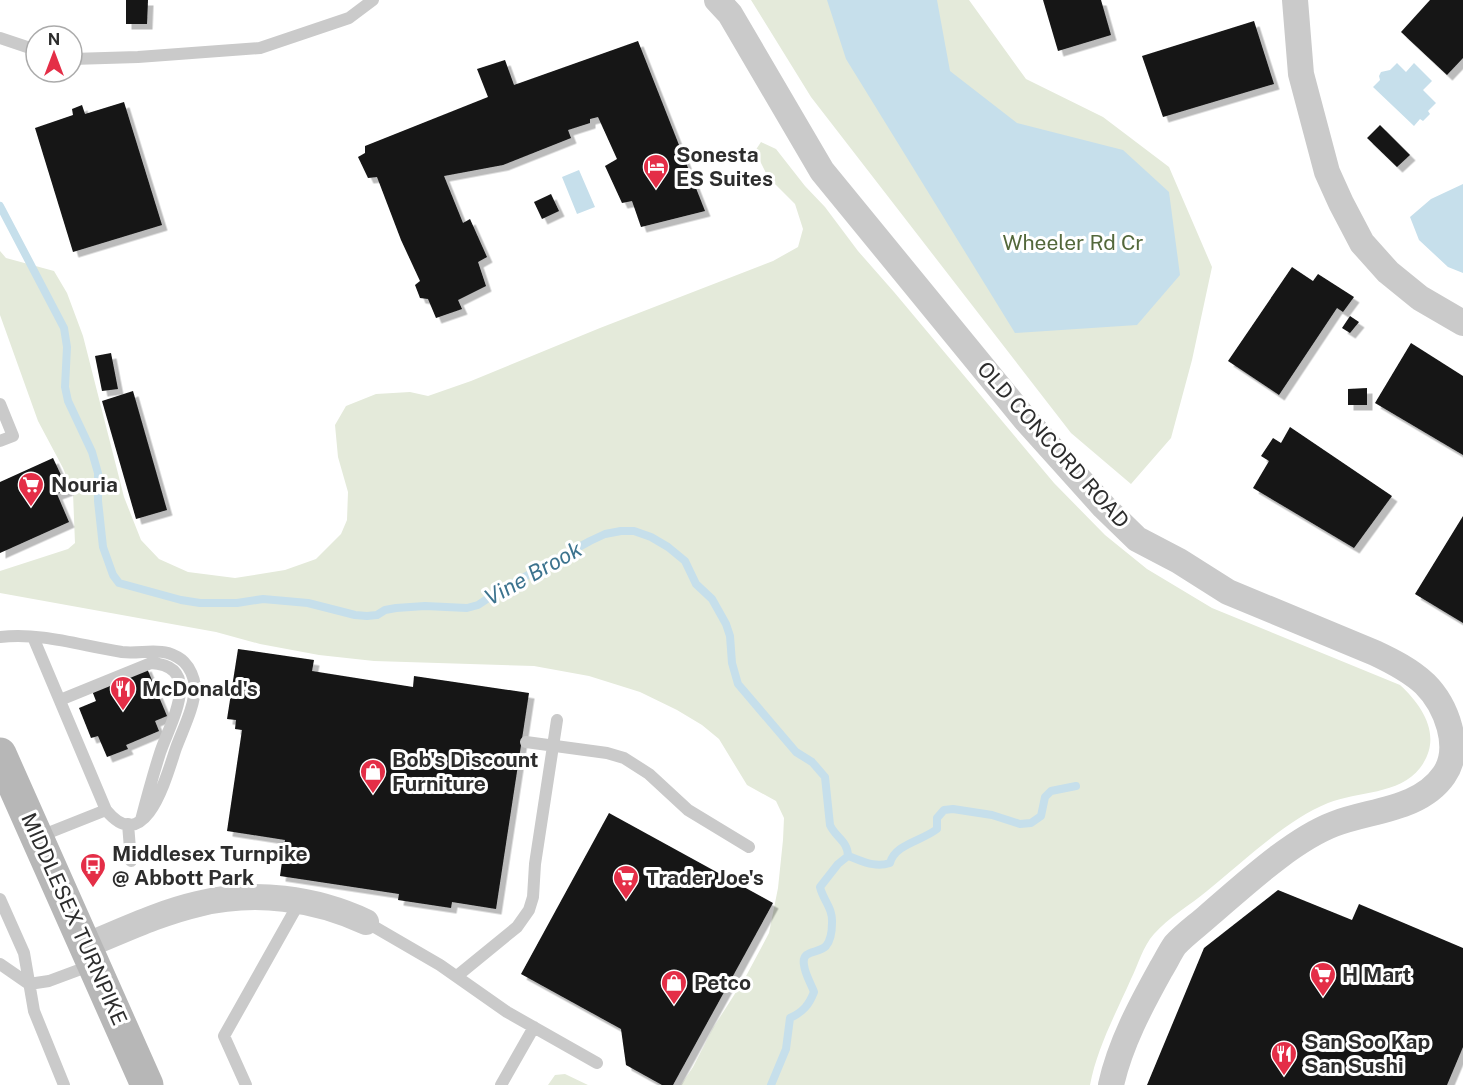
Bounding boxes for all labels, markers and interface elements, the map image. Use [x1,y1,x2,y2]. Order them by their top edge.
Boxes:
north arrow [24,24,84,84]
text: N [48,30,60,49]
place label: Sonesta ES Suites [676,142,773,191]
hotel icon: Sonesta ES Suites [641,152,671,190]
park label: Wheeler Rd Cr [1002,230,1144,255]
street label: OLD CONCORD ROAD [972,356,1135,533]
supermarket icon: Nouria [16,470,46,508]
place label: Nouria [51,472,118,497]
water label: Vine Brook [480,536,586,610]
restaurant icon: McDonald's [108,674,138,712]
place label: McDonald's [142,676,258,701]
place label: Bob's Discount Furniture [392,747,539,796]
shop icon: Bob's Discount Furniture [358,757,388,795]
street label: MIDDLESEX TURNPIKE [16,809,133,1029]
place label: Middlesex Turnpike @ Abbott Park [112,841,308,890]
bus stop icon: Middlesex Turnpike @ Abbott Park [78,851,108,889]
supermarket icon: Trader Joe's [611,863,641,901]
place label: Trader Joe's [646,865,764,890]
supermarket icon: H Mart [1308,960,1338,998]
place label: H Mart [1342,962,1411,987]
shop icon: Petco [659,968,689,1006]
place label: Petco [694,970,751,995]
place label: San Soo Kap San Sushi [1304,1029,1430,1078]
restaurant icon: San Soo Kap San Sushi [1269,1039,1299,1077]

